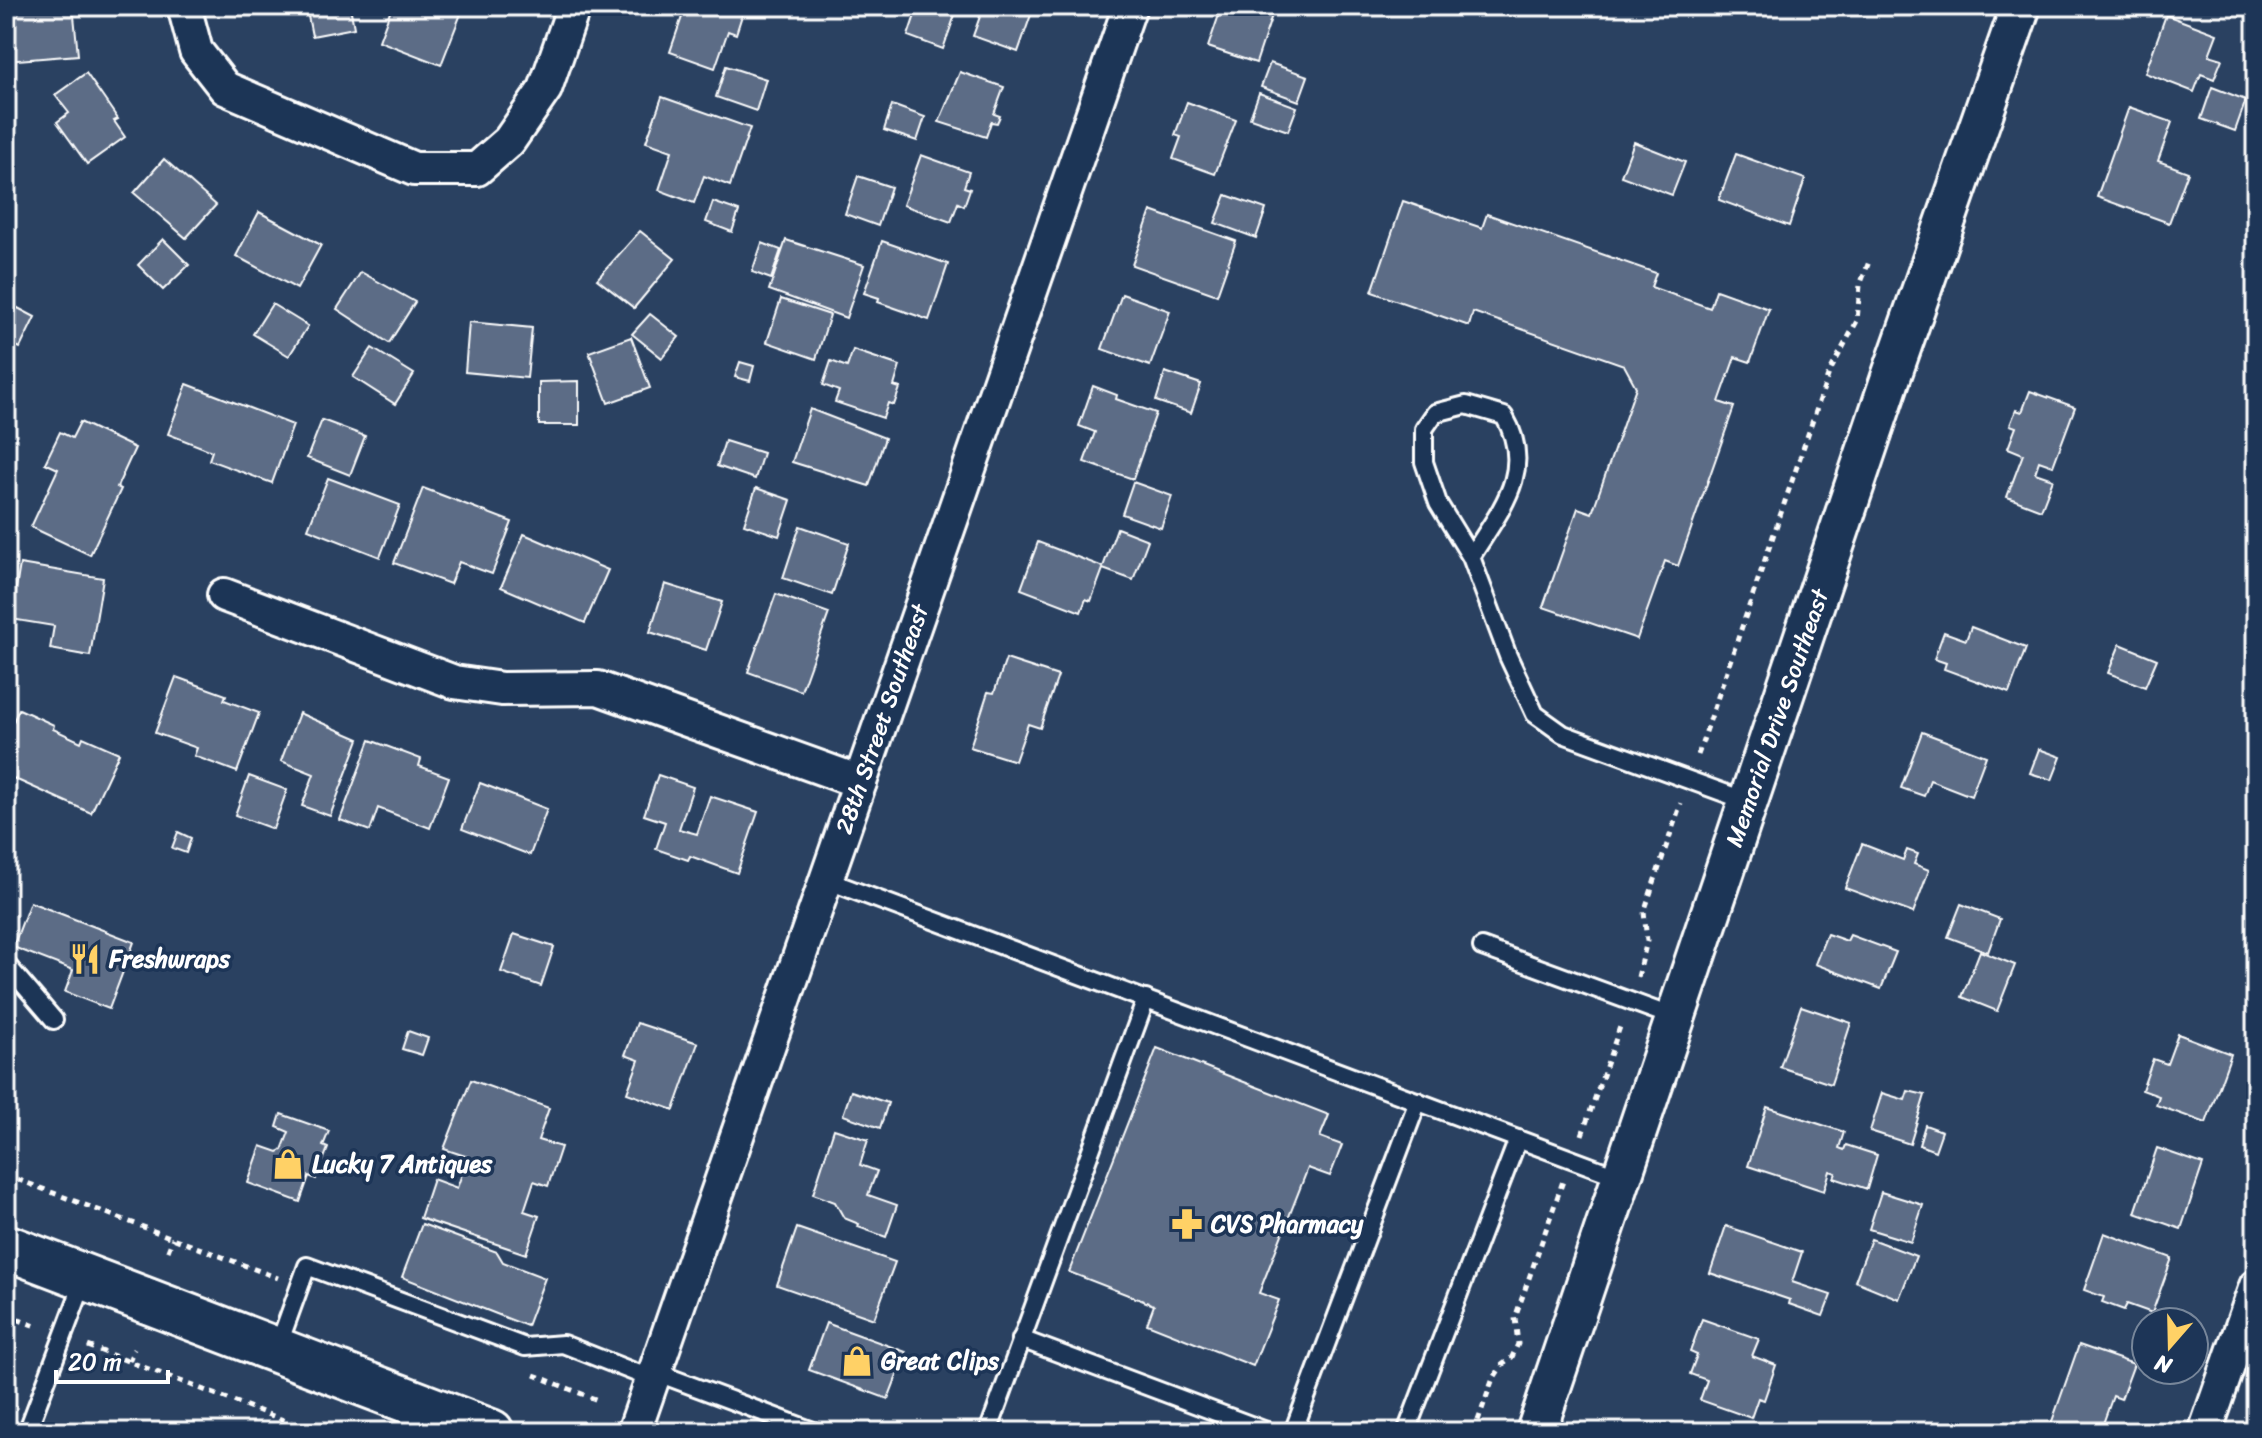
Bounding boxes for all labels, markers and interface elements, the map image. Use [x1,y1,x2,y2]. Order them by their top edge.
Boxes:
street label: Memorial Drive Southeast [1713,582,1841,853]
street label: 28th Street Southeast [823,597,941,840]
place label: Freshwraps [108,938,231,980]
restaurant icon: Freshwraps [68,942,102,976]
place label: Lucky 7 Antiques [312,1143,493,1185]
shop icon: Lucky 7 Antiques [271,1147,305,1181]
place label: CVS Pharmacy [1210,1203,1364,1245]
pharmacy icon: CVS Pharmacy [1170,1207,1204,1241]
north arrow [2130,1306,2210,1386]
scale bar [56,1334,168,1384]
place label: Great Clips [881,1340,1000,1382]
text: 20 m [68,1341,122,1383]
text: N [2149,1343,2178,1386]
shop icon: Great Clips [840,1344,874,1378]

